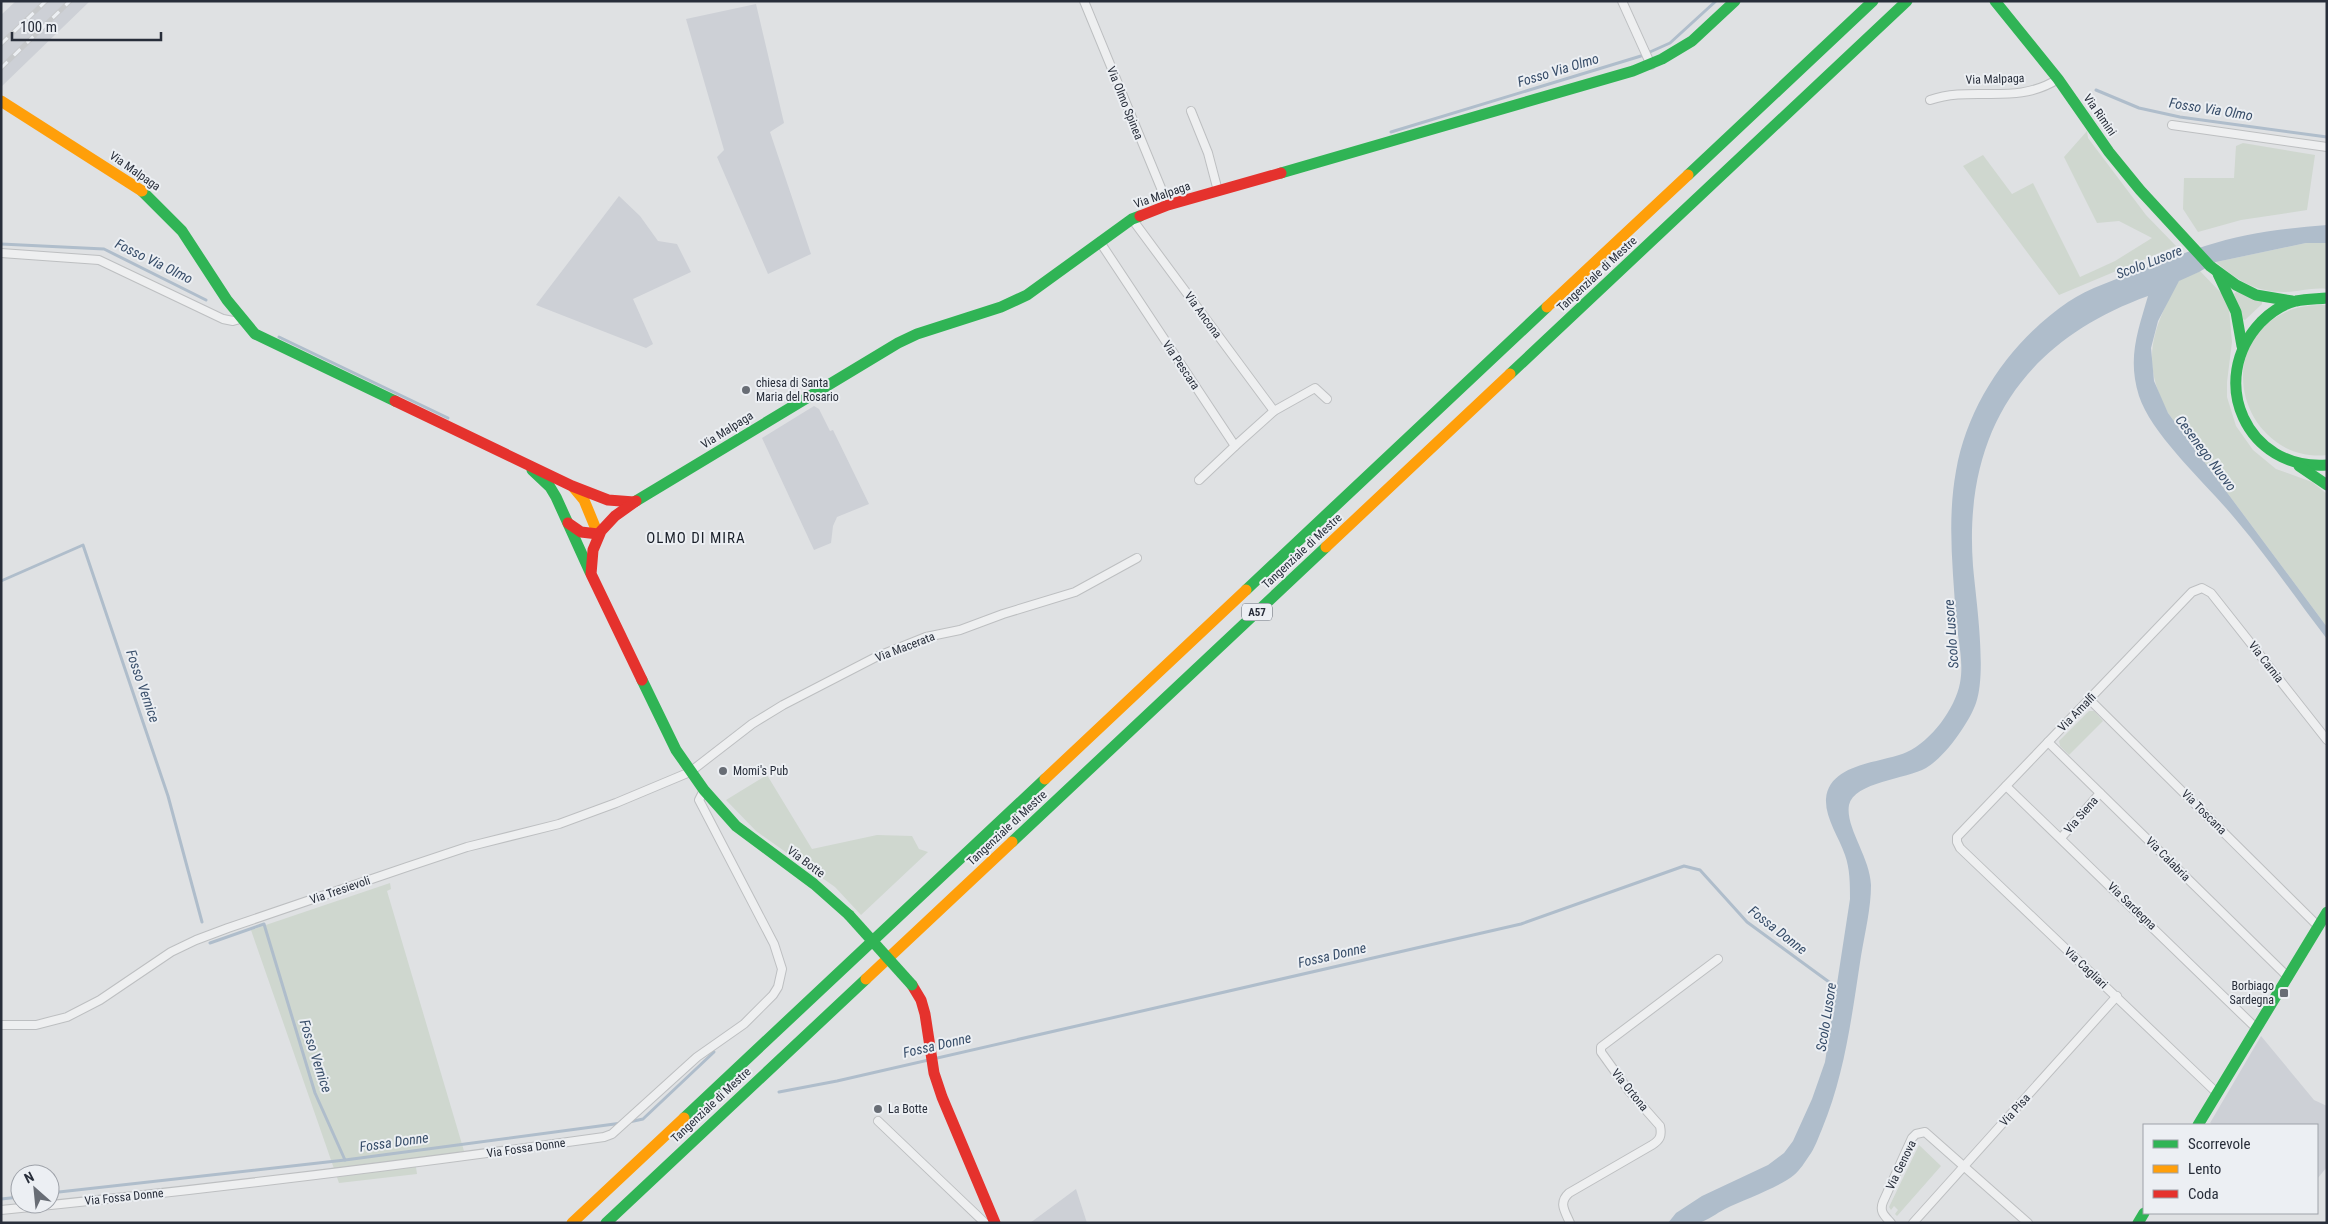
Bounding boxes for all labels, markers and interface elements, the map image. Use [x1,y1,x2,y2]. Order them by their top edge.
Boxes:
scale bar [12,10,161,42]
text: 100 m [20,18,57,36]
water label: Fosso Via Olmo [1515,50,1601,90]
street label: Via Olmo Spinea [1104,64,1146,142]
street label: Via Malpaga [1965,71,2025,87]
street label: Via Rimini [2081,92,2119,138]
water label: Fosso Via Olmo [2168,95,2254,124]
street label: Via Malpaga [107,148,163,194]
street label: Via Malpaga [1132,179,1192,211]
street label: Tangenziale di Mestre [1554,233,1640,314]
water label: Fosso Via Olmo [113,235,196,287]
water label: Scolo Lusore [2114,242,2184,282]
street label: Via Ancona [1182,289,1225,341]
street label: Via Pescara [1160,338,1203,392]
place label: chiesa di Santa Maria del Rosario [756,376,839,404]
marker: chiesa di Santa Maria del Rosario [740,384,752,396]
street label: Via Malpaga [698,408,756,452]
water label: Cesenego Nuovo [2172,412,2240,494]
street label: Tangenziale di Mestre [1259,510,1345,591]
district label: OLMO DI MIRA [646,529,746,547]
water label: Scolo Lusore [1941,599,1961,669]
road number: A57 [1242,604,1272,620]
street label: Via Macerata [873,629,937,665]
street label: Via Carnia [2246,639,2287,686]
water label: Fosso Vernice [123,648,163,724]
street label: Via Amalfi [2055,690,2099,734]
place label: Momi's Pub [733,764,788,778]
marker: Momi's Pub [717,765,729,777]
street label: Tangenziale di Mestre [964,787,1050,868]
street label: Via Toscana [2179,787,2230,838]
street label: Via Siena [2061,794,2101,836]
street label: Via Calabria [2143,834,2193,884]
street label: Via Botte [784,843,828,881]
street label: Via Tresievoli [308,873,372,907]
street label: Via Sardegna [2105,879,2160,933]
water label: Fossa Donne [1746,902,1810,958]
water label: Fossa Donne [1296,939,1368,971]
street label: Via Cagliari [2061,944,2111,992]
place label: Borbiago Sardegna [2229,979,2274,1007]
water label: Scolo Lusore [1813,981,1839,1053]
marker: Borbiago Sardegna [2278,987,2290,999]
water label: Fosso Vernice [297,1018,335,1094]
water label: Fossa Donne [901,1029,973,1061]
street label: Tangenziale di Mestre [668,1064,754,1145]
street label: Via Ortona [1609,1066,1651,1114]
street label: Via Pisa [1997,1091,2033,1129]
place label: La Botte [888,1102,928,1116]
marker: La Botte [872,1103,884,1115]
legend [2143,1124,2318,1214]
water label: Fossa Donne [359,1129,429,1155]
text: Scorrevole [2188,1135,2250,1153]
street label: Via Fossa Donne [486,1136,567,1160]
street label: Via Genova [1883,1138,1919,1192]
text: Lento [2188,1160,2221,1178]
north arrow [10,1164,60,1214]
text: N [22,1168,37,1186]
text: Coda [2188,1185,2219,1203]
street label: Via Fossa Donne [84,1186,164,1208]

